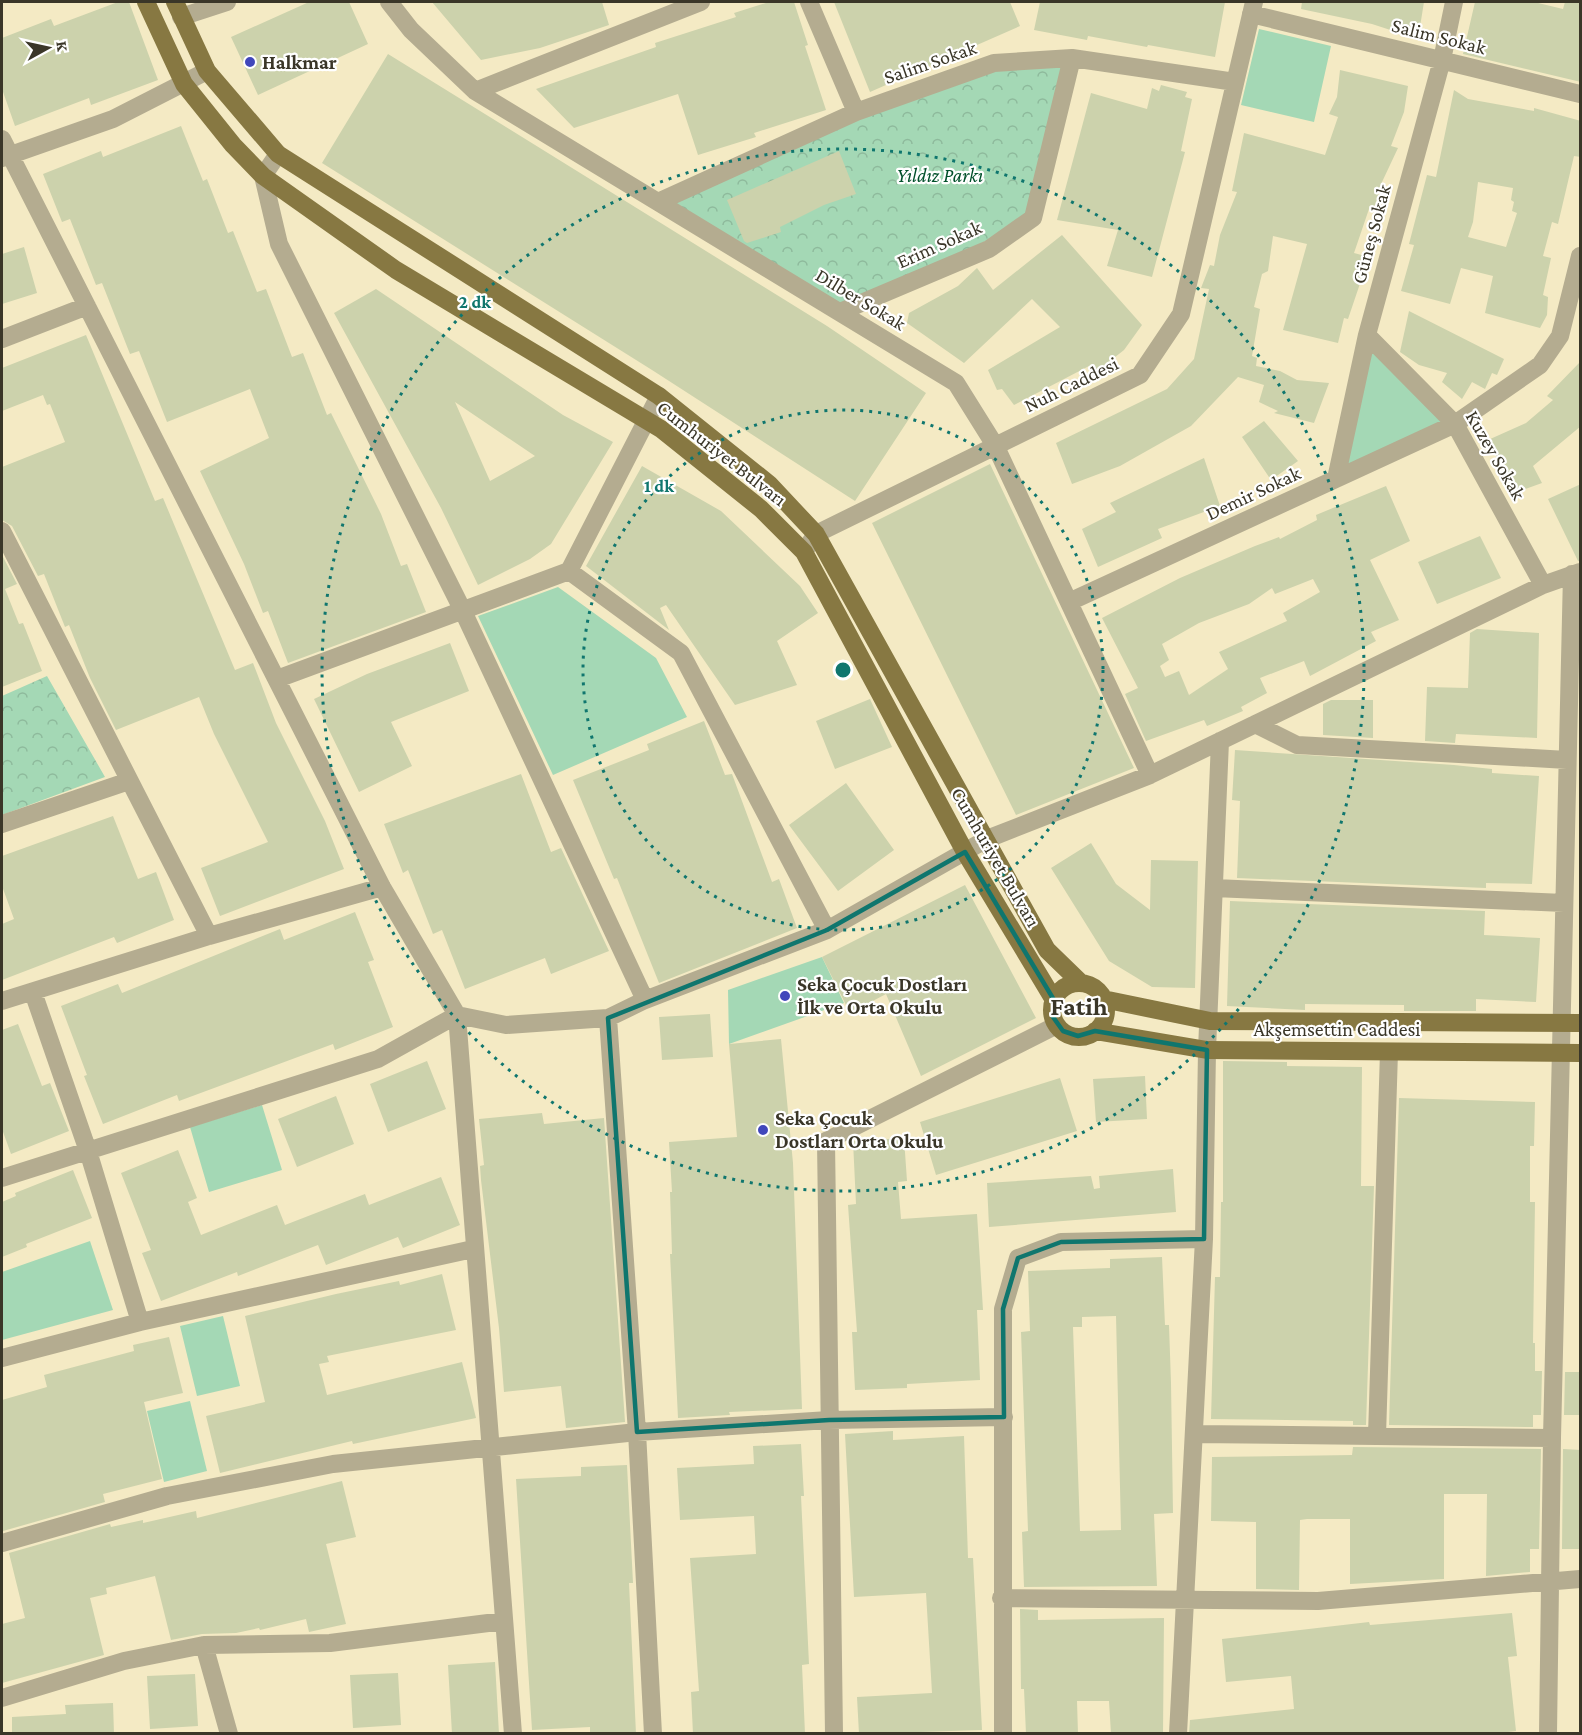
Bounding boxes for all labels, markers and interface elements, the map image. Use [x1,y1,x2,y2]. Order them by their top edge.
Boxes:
street label: Salim Sokak [1390,14,1489,58]
north arrow [18,18,78,78]
street label: Salim Sokak [881,36,980,88]
text: K [53,40,72,53]
place label: Halkmar [262,51,337,73]
marker: Halkmar [243,55,257,69]
park label: Yıldız Parkı [897,164,983,186]
street label: Güneş Sokak [1347,181,1396,286]
street label: Erim Sokak [893,215,985,272]
street label: Dilber Sokak [812,263,910,335]
text: 2 dk [459,292,491,312]
street label: Nuh Caddesi [1020,352,1122,416]
street label: Cumhuriyet Bulvarı [652,396,791,511]
street label: Kuzey Sokak [1461,406,1531,504]
street label: Demir Sokak [1202,461,1304,524]
text: 1 dk [644,476,674,496]
centre of rings [833,660,853,680]
street label: Cumhuriyet Bulvarı [946,783,1045,931]
place label: Seka Çocuk Dostları İlk ve Orta Okulu [797,973,967,1018]
marker: Seka Çocuk Dostları İlk ve Orta Okulu [778,989,792,1003]
district label: Fatih [1050,992,1108,1021]
street label: Akşemsettin Caddesi [1253,1018,1421,1041]
place label: Seka Çocuk Dostları Orta Okulu [775,1107,944,1152]
marker: Seka Çocuk Dostları Orta Okulu [756,1123,770,1137]

